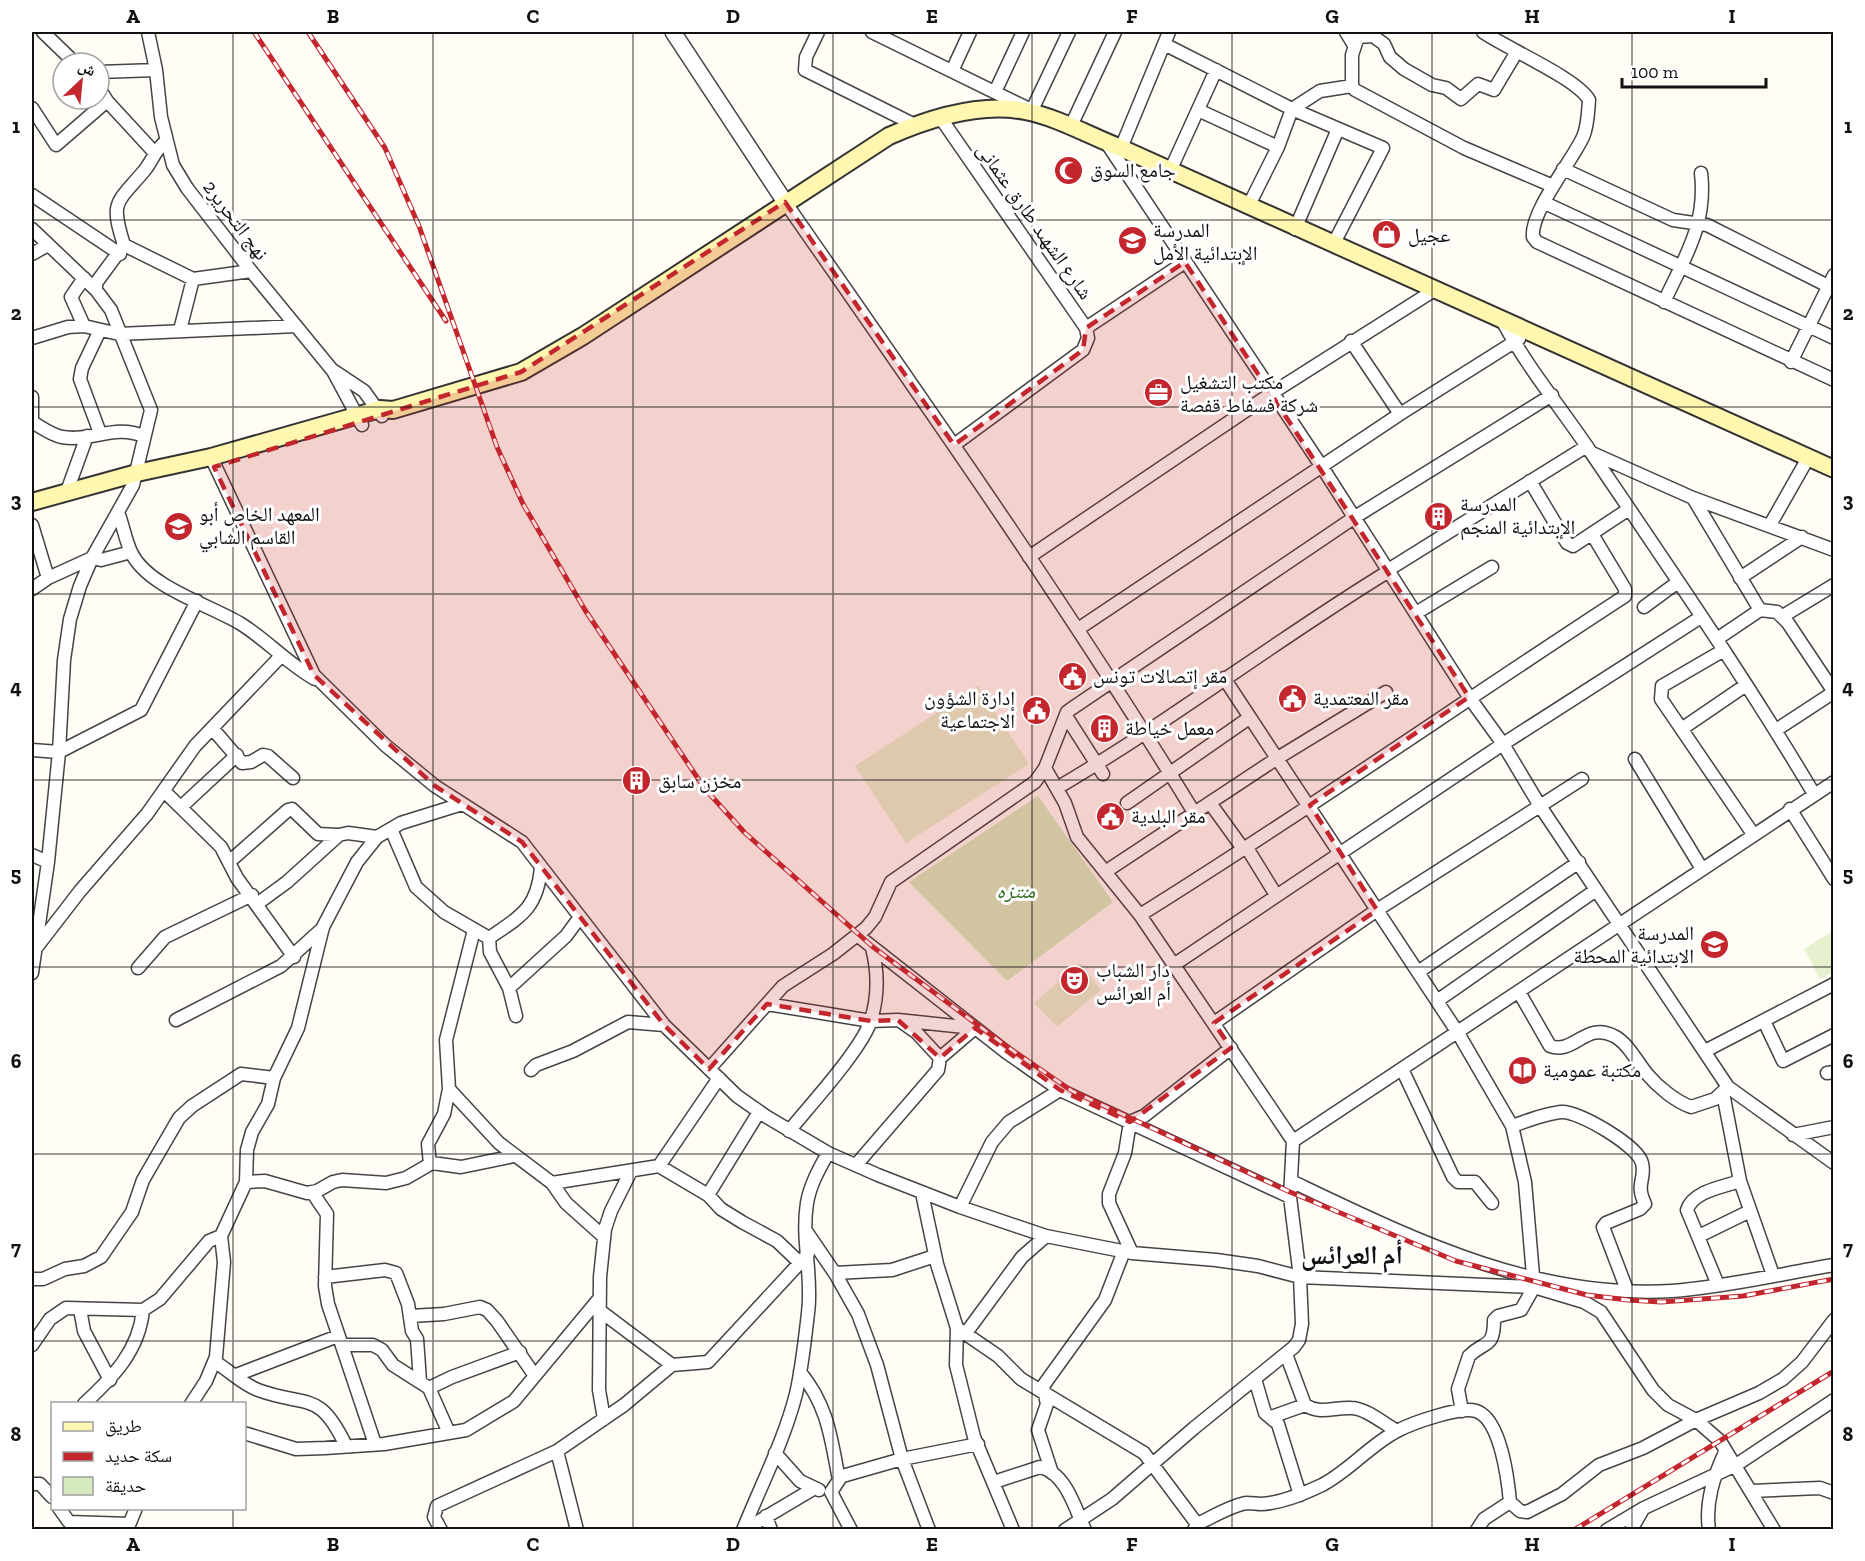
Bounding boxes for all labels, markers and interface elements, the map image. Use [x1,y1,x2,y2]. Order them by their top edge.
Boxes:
text: A [126,4,140,28]
text: B [327,4,339,28]
text: C [527,4,540,28]
text: D [726,4,740,28]
text: E [926,4,938,28]
text: F [1126,4,1138,28]
text: G [1325,4,1339,28]
text: H [1524,4,1540,28]
text: I [1728,4,1736,28]
north arrow [51,51,111,111]
scale bar [1622,51,1766,89]
text: ش [76,56,99,80]
text: 100 m [1631,61,1679,83]
text: 1 [12,114,20,138]
text: 1 [1844,114,1852,138]
street label: شارع الشهىد طارق عثمانى [971,138,1098,304]
mosque icon: جامع السوق [1053,154,1085,186]
place label: جامع السوق [1090,158,1176,183]
street label: نهج التحرير2 [197,175,274,265]
place label: المدرسة الإبتدائية الأمل [1153,218,1257,266]
shop icon: عجيل [1371,219,1403,251]
place label: عجيل [1408,223,1450,247]
school or university icon: المدرسة الإبتدائية الأمل [1116,225,1148,257]
text: 2 [11,301,22,325]
text: 2 [1843,301,1854,325]
place label: مكتب التشغيل شركة فسفاط قفصة [1180,370,1318,417]
office icon: مكتب التشغيل شركة فسفاط قفصة [1143,377,1175,409]
text: 3 [11,488,22,512]
text: 3 [1843,488,1854,512]
place label: المدرسة الإبتدائية المنجم [1460,492,1575,541]
building icon: المدرسة الإبتدائية المنجم [1423,500,1455,532]
place label: المعهد الخاص أبو القاسم الشابي [199,502,320,553]
school or university icon: المعهد الخاص أبو القاسم الشابي [162,510,194,542]
public building icon: مقر إتصالات تونس [1056,660,1088,692]
place label: مقر إتصالات تونس [1093,664,1227,690]
text: 4 [10,675,22,699]
text: 4 [1842,675,1854,699]
public building icon: مقر المعتمدية [1276,682,1308,714]
place label: إدارة الشؤون الاجتماعية [924,686,1015,733]
place label: مقر المعتمدية [1313,686,1409,710]
public building icon: إدارة الشؤون الاجتماعية [1020,694,1052,726]
building icon: معمل خياطة [1088,712,1120,744]
place label: معمل خياطة [1125,716,1214,740]
building icon: مخزن سابق [621,765,653,797]
place label: مخزن سابق [658,769,741,793]
public building icon: مقر البلدية [1094,800,1126,832]
place label: مقر البلدية [1131,804,1206,828]
text: 5 [11,862,21,886]
text: 5 [1843,862,1853,886]
park label: منتزه [997,879,1035,903]
place label: المدرسة الابتدائية المحطة [1573,921,1694,968]
school or university icon: المدرسة الابتدائية المحطة [1699,928,1731,960]
place label: دار الشباب أم العرائس [1096,958,1171,1007]
theatre icon: دار الشباب أم العرائس [1059,965,1091,997]
text: 6 [11,1049,22,1073]
text: 6 [1843,1049,1854,1073]
library icon: مكتبة عمومية [1506,1054,1538,1086]
place label: مكتبة عمومية [1543,1058,1641,1082]
text: 7 [11,1236,21,1260]
text: 7 [1843,1236,1853,1260]
district label: أم العرائس [1301,1239,1403,1273]
legend [51,1402,246,1510]
text: طريق [105,1415,142,1437]
text: 8 [11,1422,22,1446]
text: 8 [1843,1422,1854,1446]
text: سكة حديد [105,1445,172,1467]
text: حديقة [105,1475,146,1497]
text: A [126,1532,140,1556]
text: B [327,1532,339,1556]
text: C [527,1532,540,1556]
text: D [726,1532,740,1556]
text: E [926,1532,938,1556]
text: F [1126,1532,1138,1556]
text: G [1325,1532,1339,1556]
text: H [1524,1532,1540,1556]
text: I [1728,1532,1736,1556]

